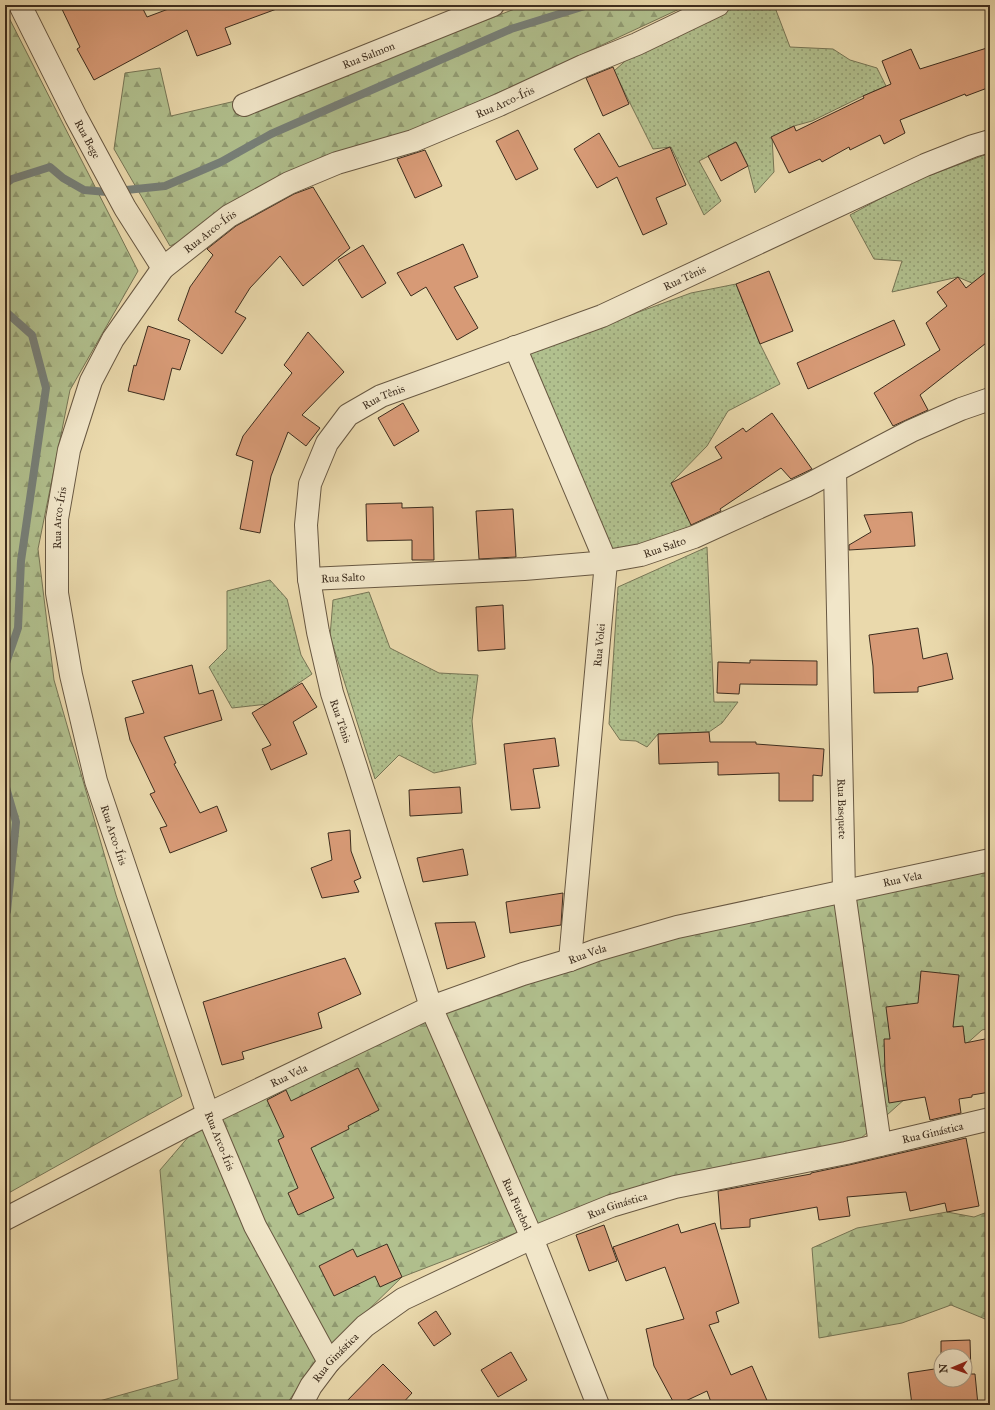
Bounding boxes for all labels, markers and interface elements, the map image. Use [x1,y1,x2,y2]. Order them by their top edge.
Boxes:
street label: Rua Salmon [340,39,397,72]
street label: Rua Arco-Íris [474,84,537,121]
street label: Rua Bege [72,117,103,161]
street label: Rua Arco-Íris [181,207,238,256]
street label: Rua Tênis [661,262,708,293]
street label: Rua Tênis [360,382,407,412]
street label: Rua Arco-Íris [51,486,69,549]
street label: Rua Salto [642,534,688,561]
street label: Rua Salto [321,570,366,585]
street label: Rua Volei [591,623,608,667]
street label: Rua Tênis [327,698,354,745]
street label: Rua Basquete [834,778,849,840]
street label: Rua Arco-Íris [98,803,130,867]
street label: Rua Vela [882,869,923,890]
street label: Rua Vela [567,942,608,967]
street label: Rua Vela [268,1061,310,1090]
street label: Rua Arco-Íris [202,1109,238,1173]
street label: Rua Ginástica [901,1119,965,1147]
street label: Rua Futebol [499,1176,534,1232]
street label: Rua Ginástica [585,1190,649,1222]
street label: Rua Ginástica [310,1330,362,1385]
north arrow [933,1348,973,1388]
text: N [937,1363,950,1373]

